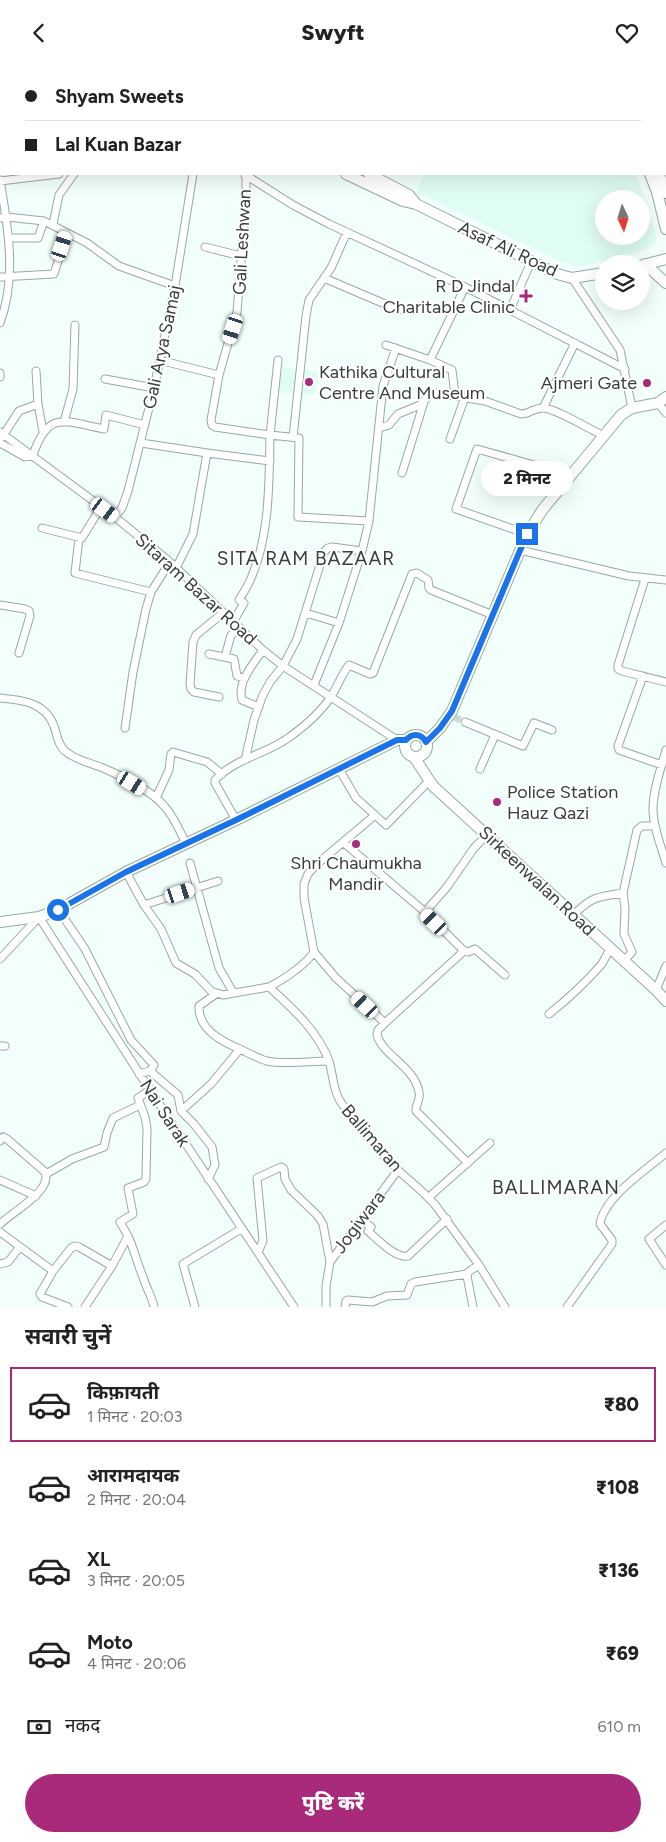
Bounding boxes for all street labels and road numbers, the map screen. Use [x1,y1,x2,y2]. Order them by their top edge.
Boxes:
street label: Gali Leshwan [228,188,256,296]
street label: Asaf Ali Road [455,216,561,282]
street label: Gali Arya Samaj [138,283,186,411]
street label: Sitaram Bazar Road [131,529,261,649]
street label: Sirkeenwalan Road [474,821,600,941]
street label: Nai Sarak [135,1075,195,1151]
street label: Ballimaran [337,1100,407,1176]
street label: Jogiwara [328,1186,390,1258]

